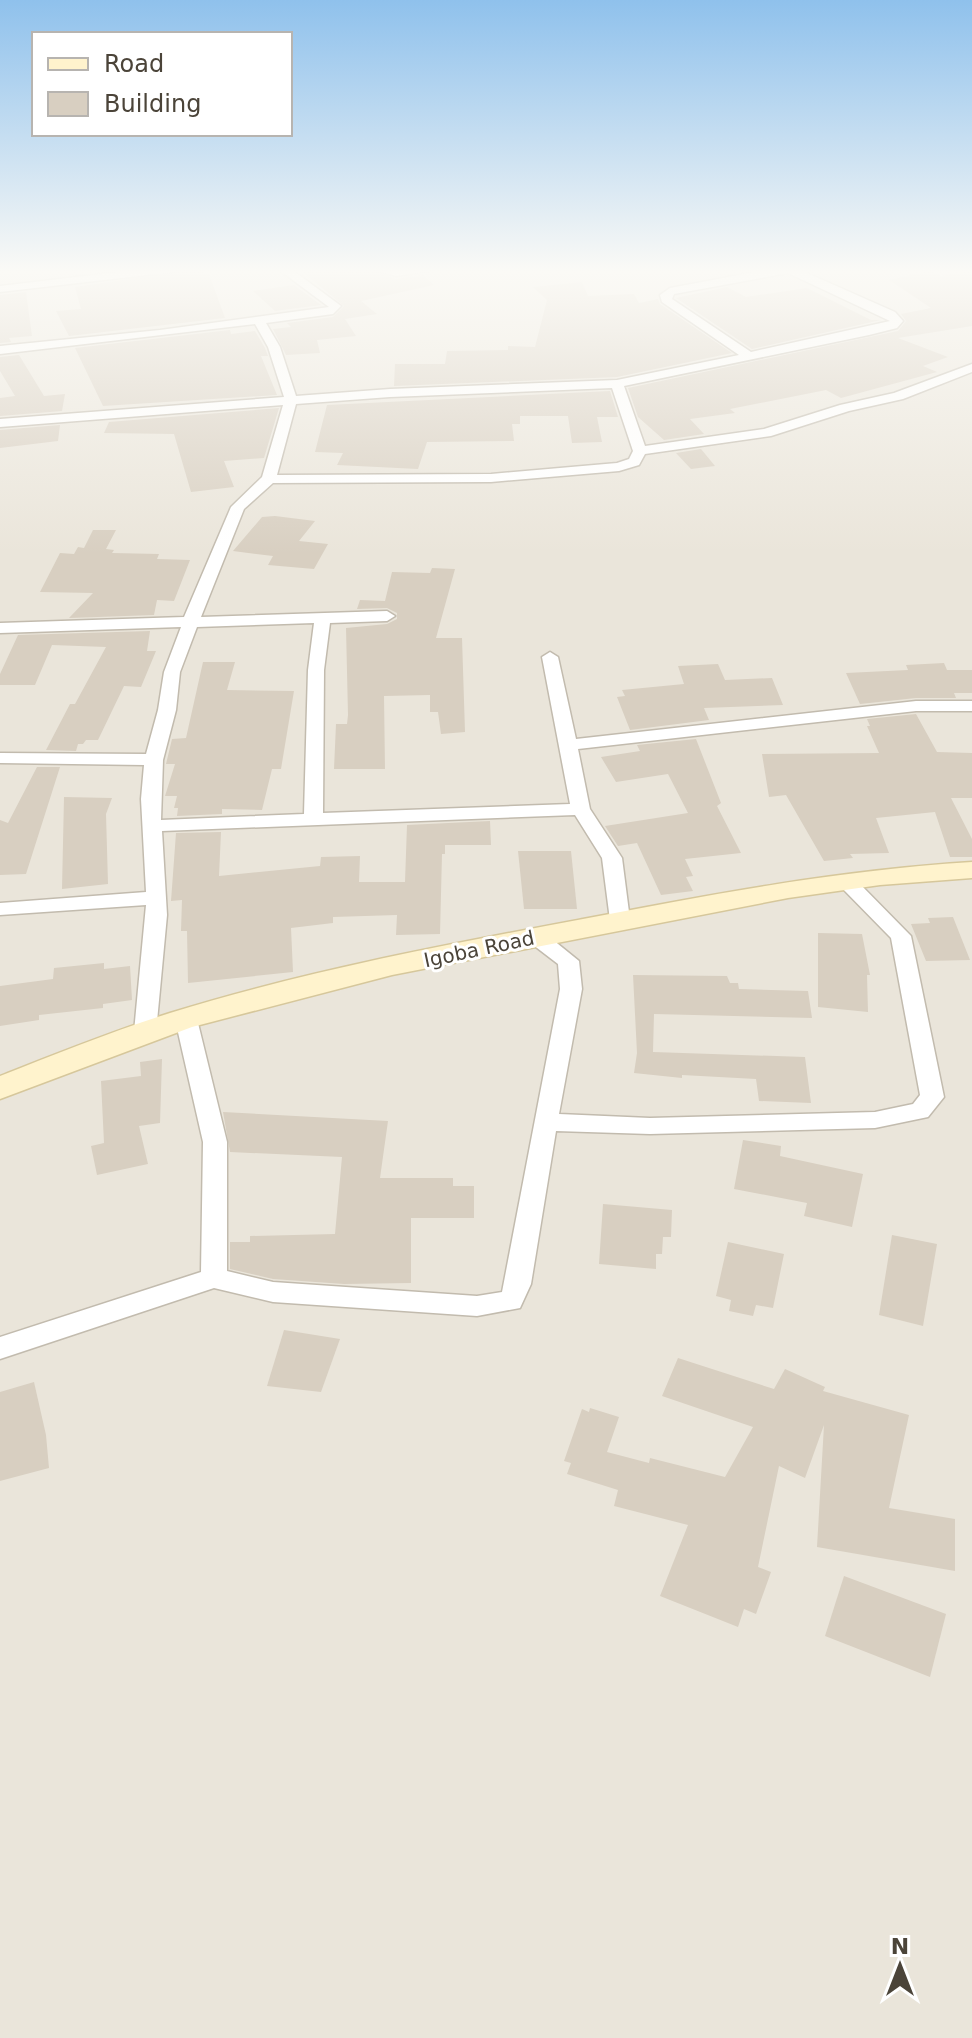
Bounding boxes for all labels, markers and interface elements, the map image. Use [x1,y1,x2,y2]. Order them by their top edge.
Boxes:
legend [32,32,292,136]
text: Road [104,50,164,78]
text: Building [104,90,201,118]
street label: Igoba Road [422,926,536,972]
north arrow [860,1926,940,2006]
text: N [891,1934,909,1959]

